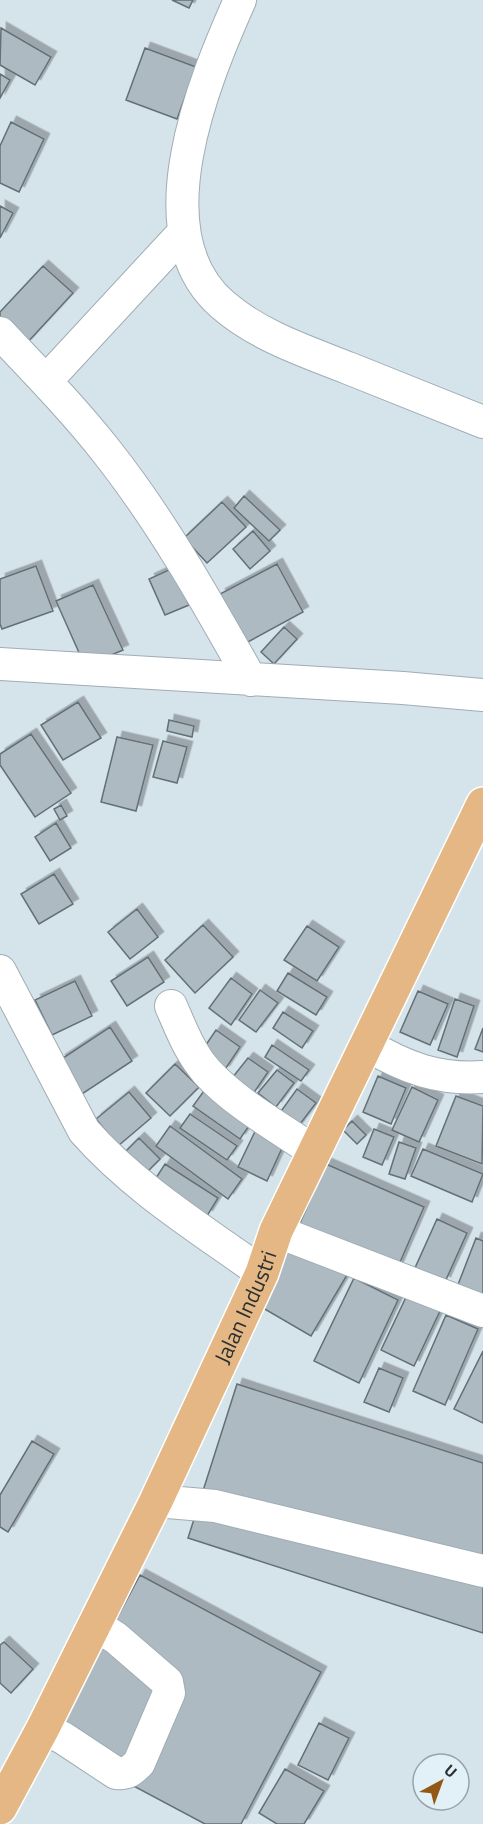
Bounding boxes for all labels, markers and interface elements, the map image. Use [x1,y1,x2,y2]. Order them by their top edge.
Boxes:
street label: Jalan Industri [205,1246,285,1369]
north arrow [411,1752,471,1812]
text: U [439,1758,463,1783]

